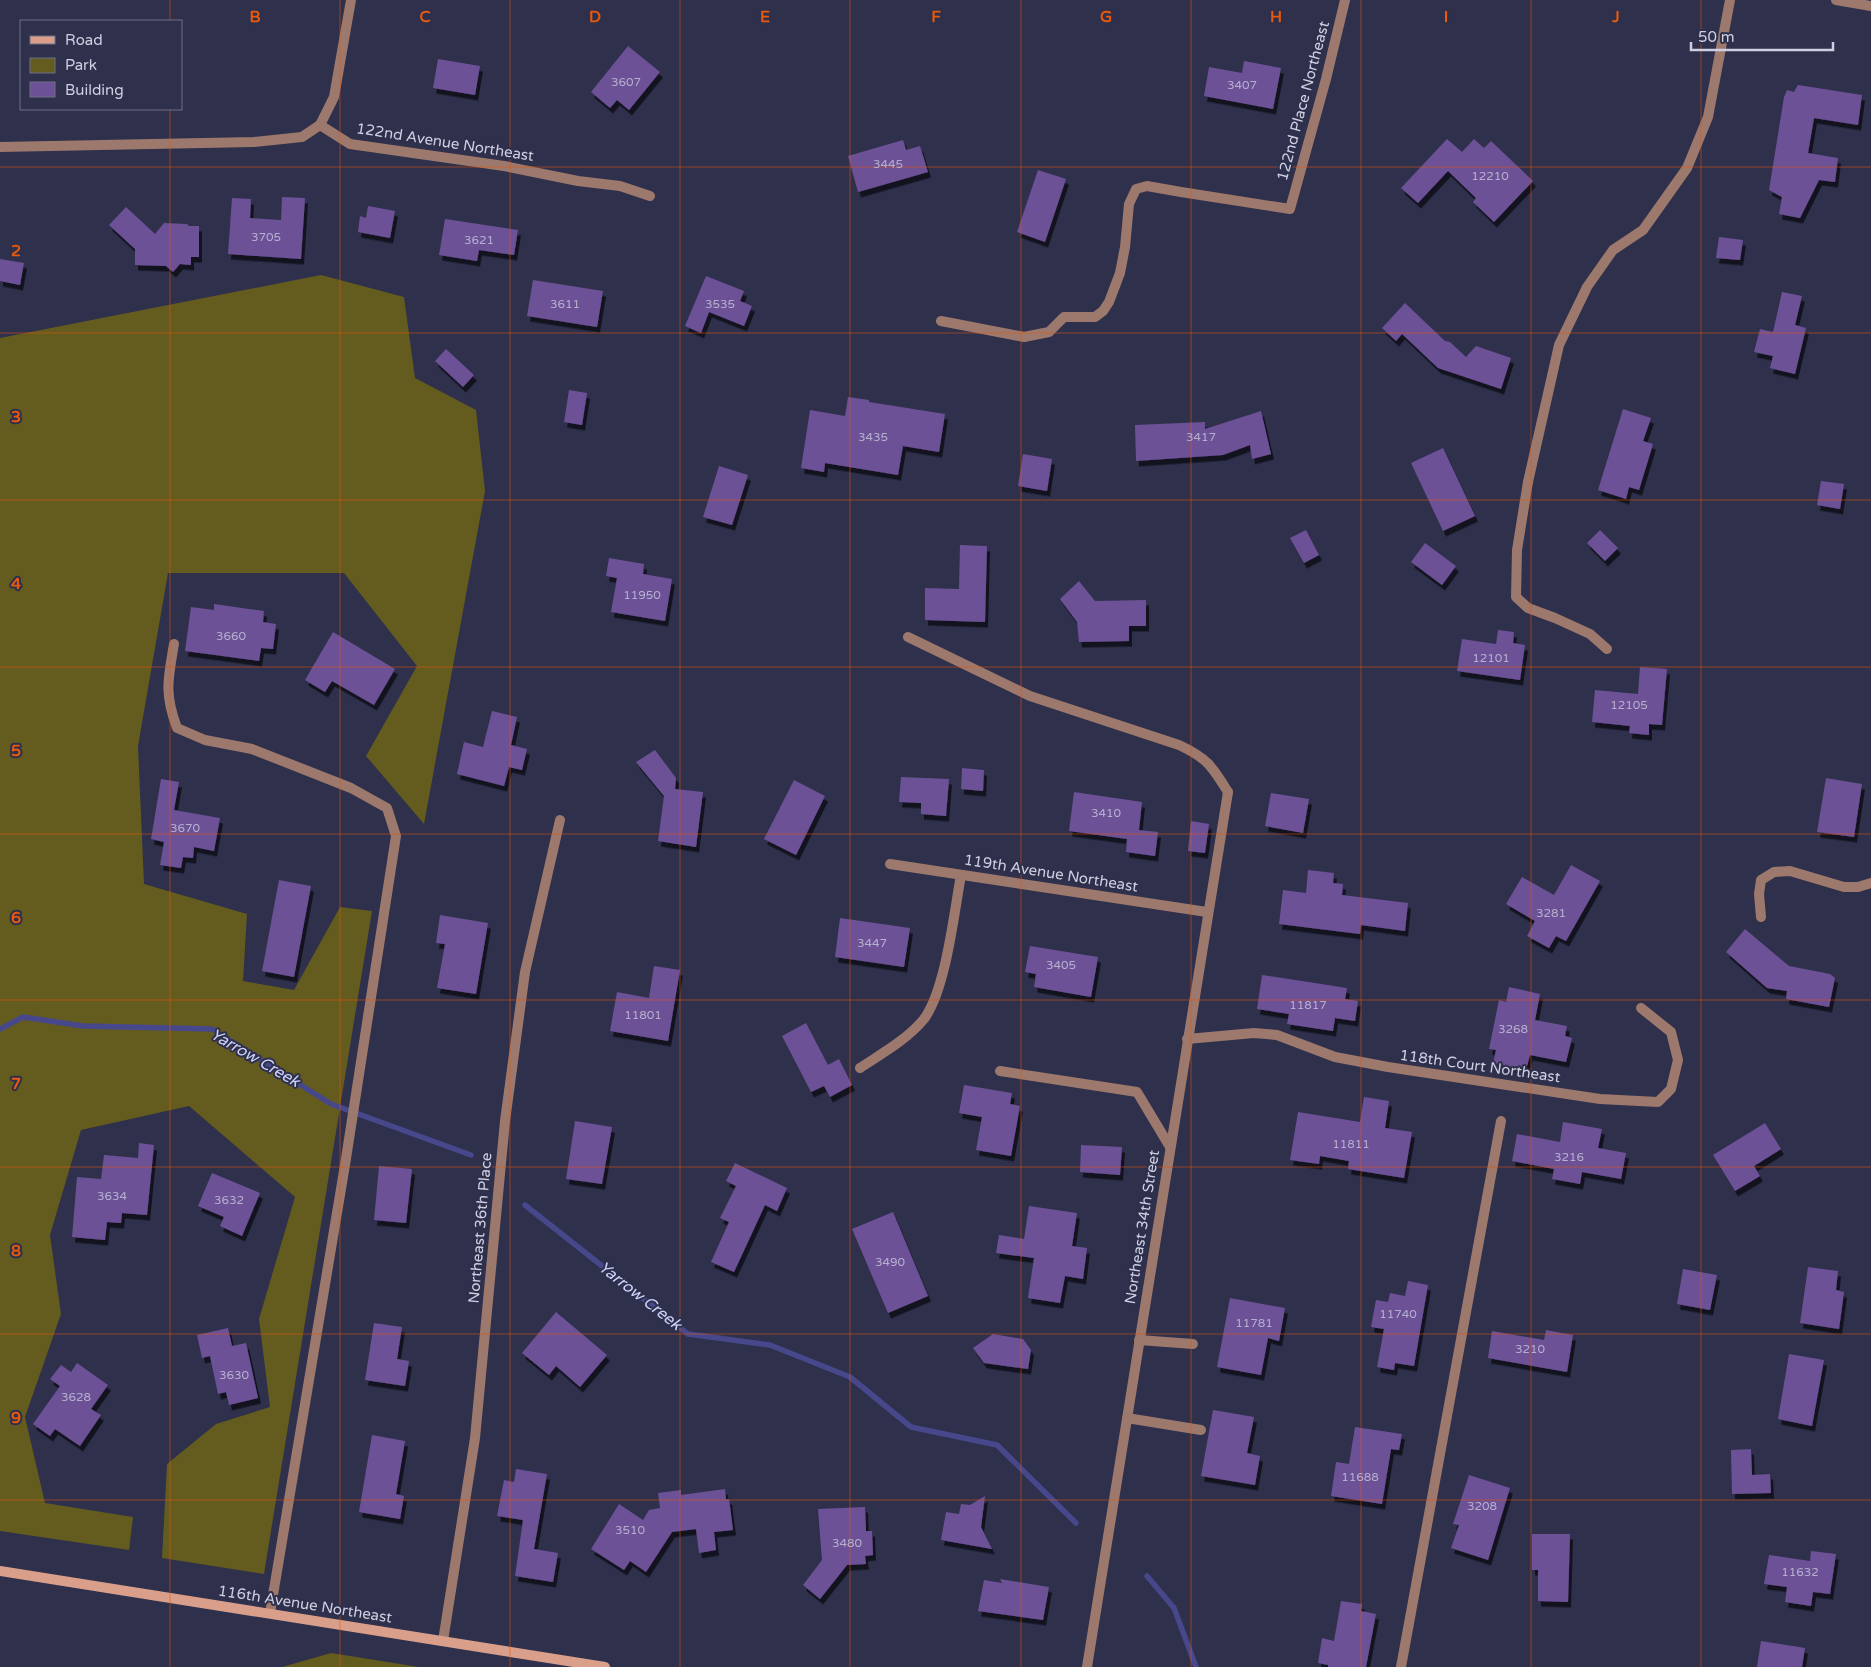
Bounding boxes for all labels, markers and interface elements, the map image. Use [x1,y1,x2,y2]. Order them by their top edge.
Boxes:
text: B [249,7,261,27]
text: C [419,7,431,27]
text: D [589,7,601,27]
text: E [760,7,770,27]
text: F [931,7,941,27]
text: G [1100,7,1112,27]
text: H [1270,7,1282,27]
text: I [1444,7,1448,27]
text: J [1611,7,1620,27]
street label: 122nd Place Northeast [1273,19,1333,183]
legend [20,20,182,110]
scale bar [1691,20,1834,52]
text: 50 m [1698,28,1735,46]
text: Road [65,31,103,49]
text: Park [65,56,97,74]
house number: 3607 [611,75,641,89]
house number: 3407 [1227,78,1257,92]
text: Building [65,81,124,99]
street label: 122nd Avenue Northeast [355,119,535,165]
house number: 3445 [873,157,903,171]
house number: 12210 [1471,169,1509,183]
house number: 3705 [251,230,281,244]
house number: 3621 [464,233,494,247]
text: 2 [11,241,21,261]
house number: 3611 [550,297,580,311]
house number: 3535 [705,297,735,311]
text: 3 [11,407,21,427]
house number: 3435 [858,430,888,444]
house number: 3417 [1186,430,1216,444]
text: 4 [11,574,21,594]
house number: 11950 [623,588,661,602]
house number: 3660 [216,629,247,643]
house number: 12101 [1472,651,1510,665]
house number: 12105 [1610,698,1648,712]
text: 5 [11,741,21,761]
house number: 3410 [1091,806,1122,820]
house number: 3670 [170,821,201,835]
street label: 119th Avenue Northeast [963,850,1140,896]
house number: 3281 [1536,906,1566,920]
text: 6 [11,908,21,928]
house number: 3447 [857,936,887,950]
house number: 3405 [1046,958,1076,972]
house number: 11817 [1289,998,1327,1012]
house number: 11801 [624,1008,662,1022]
house number: 3268 [1498,1022,1528,1036]
water label: Yarrow Creek [207,1024,304,1092]
street label: 118th Court Northeast [1398,1046,1562,1086]
text: 7 [11,1074,21,1094]
house number: 11811 [1332,1137,1370,1151]
street label: Northeast 34th Street [1121,1148,1163,1305]
house number: 3216 [1554,1150,1584,1164]
street label: Northeast 36th Place [464,1152,496,1304]
house number: 3634 [97,1189,128,1203]
house number: 3632 [214,1193,244,1207]
text: 8 [11,1241,21,1261]
house number: 3490 [875,1255,906,1269]
water label: Yarrow Creek [594,1257,687,1335]
house number: 11740 [1379,1307,1417,1321]
house number: 11781 [1235,1316,1273,1330]
house number: 3210 [1515,1342,1546,1356]
house number: 3630 [219,1368,250,1382]
house number: 3628 [61,1390,91,1404]
text: 9 [11,1408,21,1428]
house number: 11688 [1341,1470,1379,1484]
house number: 3208 [1467,1499,1497,1513]
house number: 3510 [615,1523,646,1537]
house number: 3480 [832,1536,863,1550]
house number: 11632 [1781,1565,1819,1579]
street label: 116th Avenue Northeast [217,1581,394,1627]

